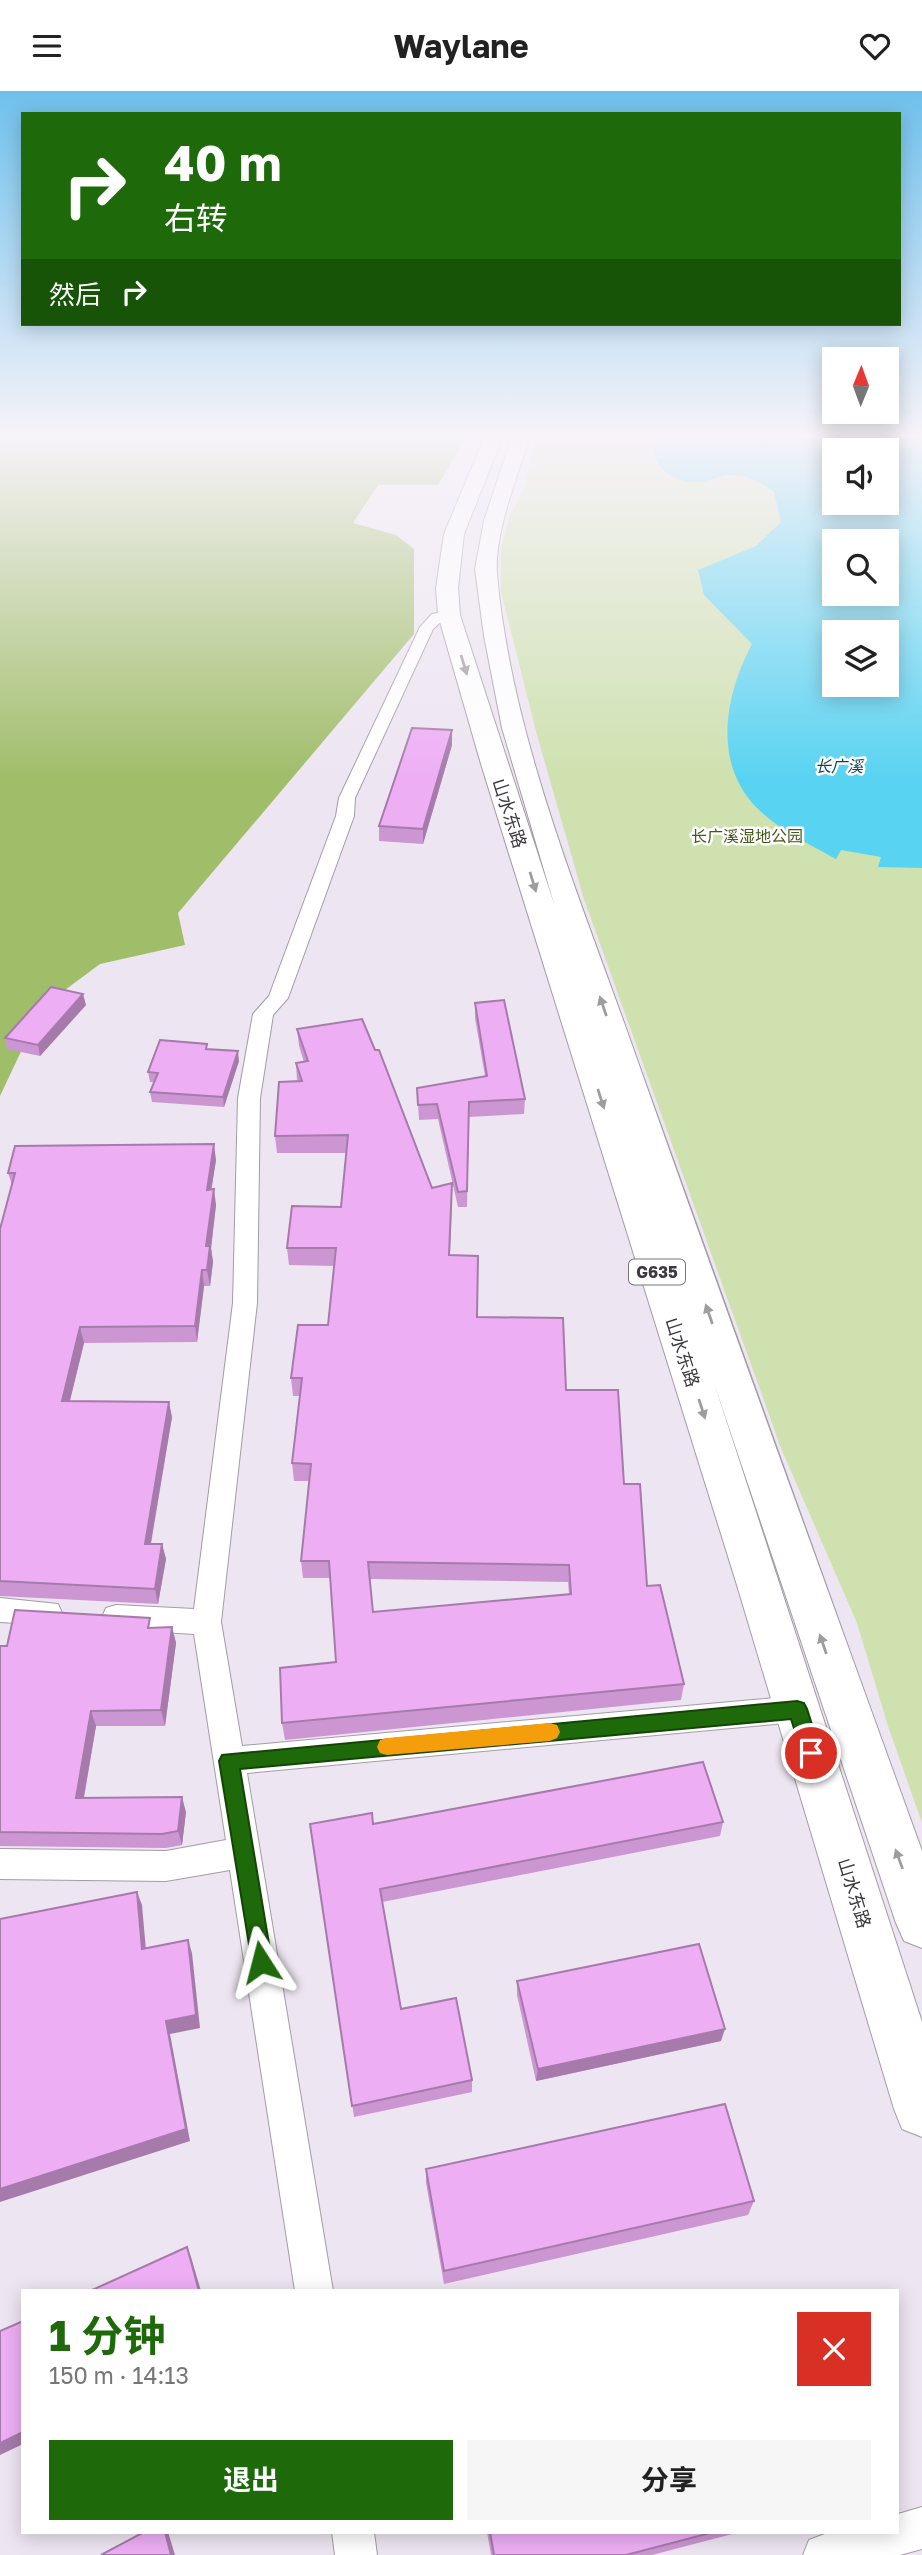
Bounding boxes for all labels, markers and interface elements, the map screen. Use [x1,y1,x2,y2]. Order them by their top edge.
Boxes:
icon: menu [28,27,66,65]
text: Waylane [393,27,529,65]
icon: heart [856,27,894,65]
text: 40 m [164,133,282,192]
icon: right [49,140,140,231]
text: 右转 [164,199,228,237]
icon: right [115,273,153,311]
text: 然后 [49,279,101,310]
north arrow [822,347,900,423]
map controls [822,347,899,697]
button: sound [822,438,899,515]
button: search [822,529,899,606]
button: layers [822,620,899,697]
one-way arrow [460,655,470,676]
water label: 长广溪 [815,756,865,776]
street label: 山水东路 [488,775,532,851]
park label: 长广溪湿地公园 [691,826,803,846]
one-way arrow [528,872,538,893]
one-way arrow [597,995,608,1016]
one-way arrow [597,1089,607,1110]
road number: G635 [629,1259,685,1285]
one-way arrow [703,1303,714,1324]
street label: 山水东路 [661,1314,705,1390]
one-way arrow [697,1398,707,1419]
one-way arrow [818,1634,829,1655]
pin [781,1723,841,1783]
icon: arrive [792,1734,830,1772]
one-way arrow [893,1848,904,1869]
street label: 山水东路 [834,1855,876,1931]
position arrow [224,1925,298,1999]
text: 1 分钟 [49,2310,165,2360]
button: close [797,2312,871,2386]
text: 150 m · 14:13 [49,2361,189,2389]
button: 退出 [49,2440,453,2520]
button: 分享 [467,2440,871,2520]

